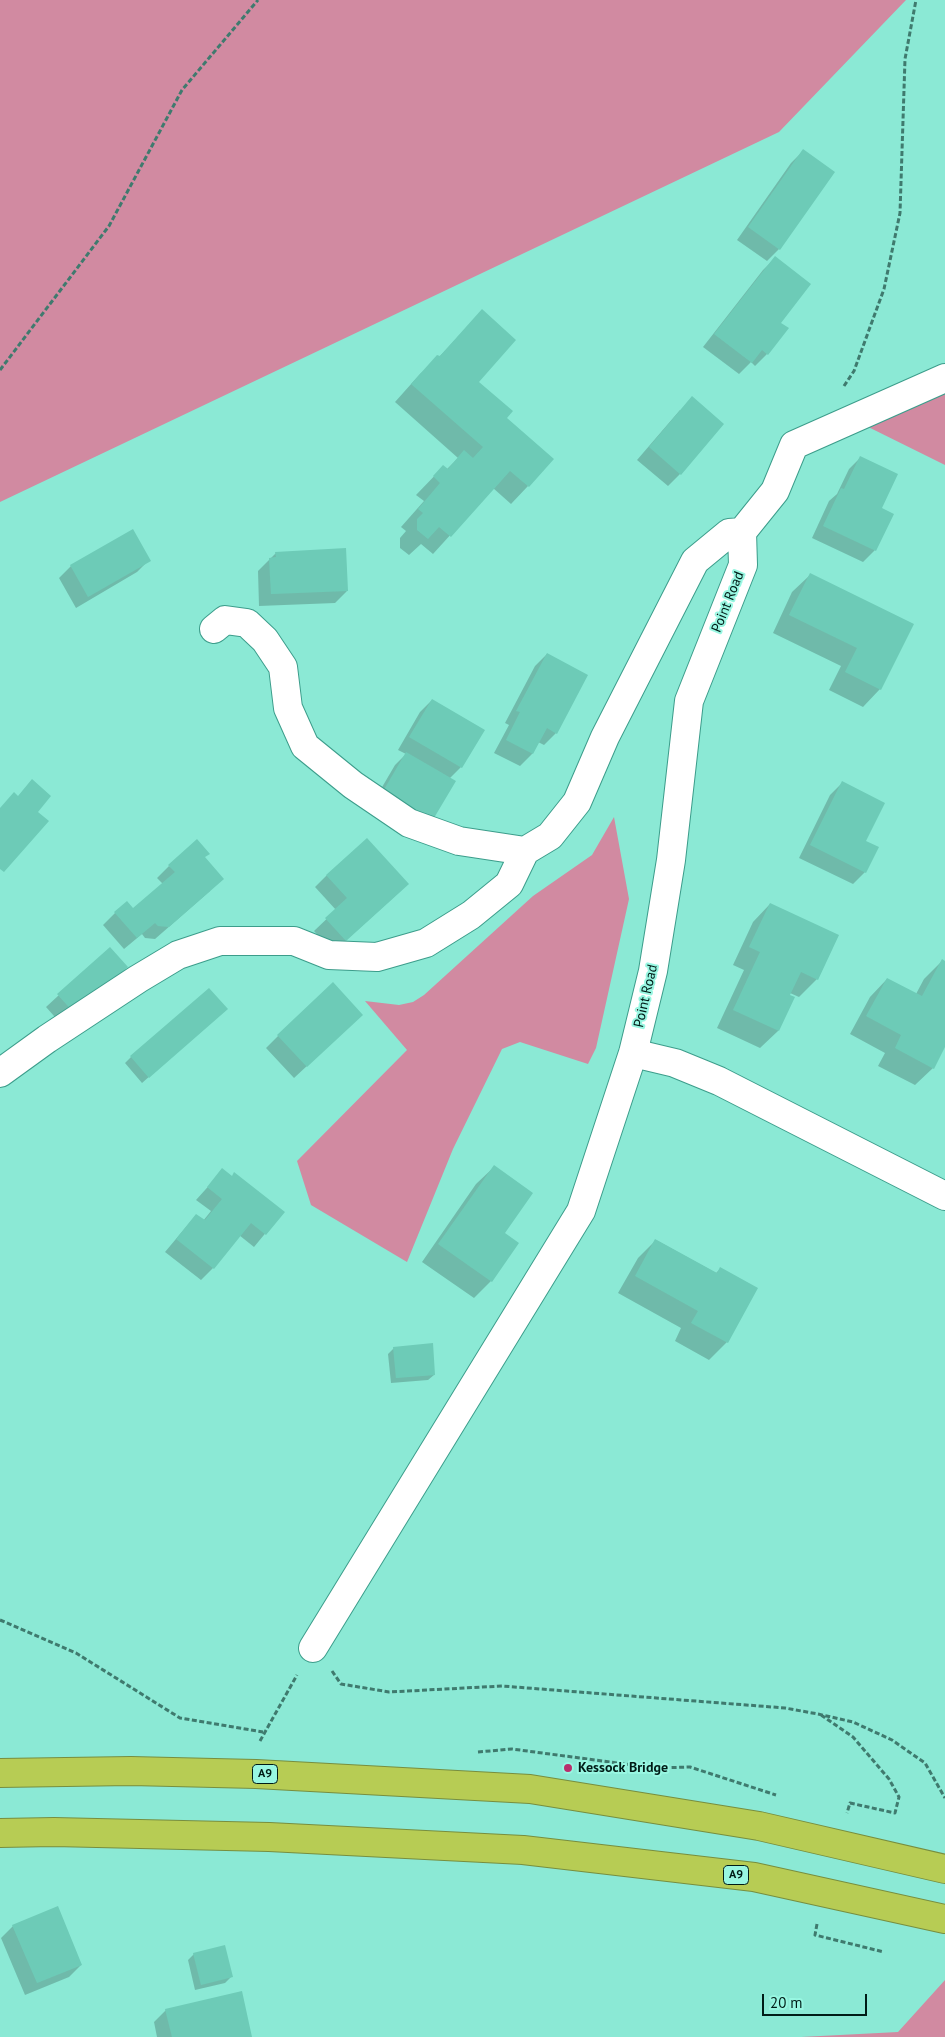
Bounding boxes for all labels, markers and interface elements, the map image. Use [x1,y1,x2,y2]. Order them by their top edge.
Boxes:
street label: Point Road [708,569,748,635]
street label: Point Road [631,963,661,1029]
place label: Kessock Bridge [578,1760,668,1776]
marker: Kessock Bridge [562,1762,574,1774]
road number: A9 [252,1765,278,1784]
road number: A9 [724,1866,748,1884]
scale bar [765,1984,870,2016]
text: 20 m [770,1993,803,2012]

